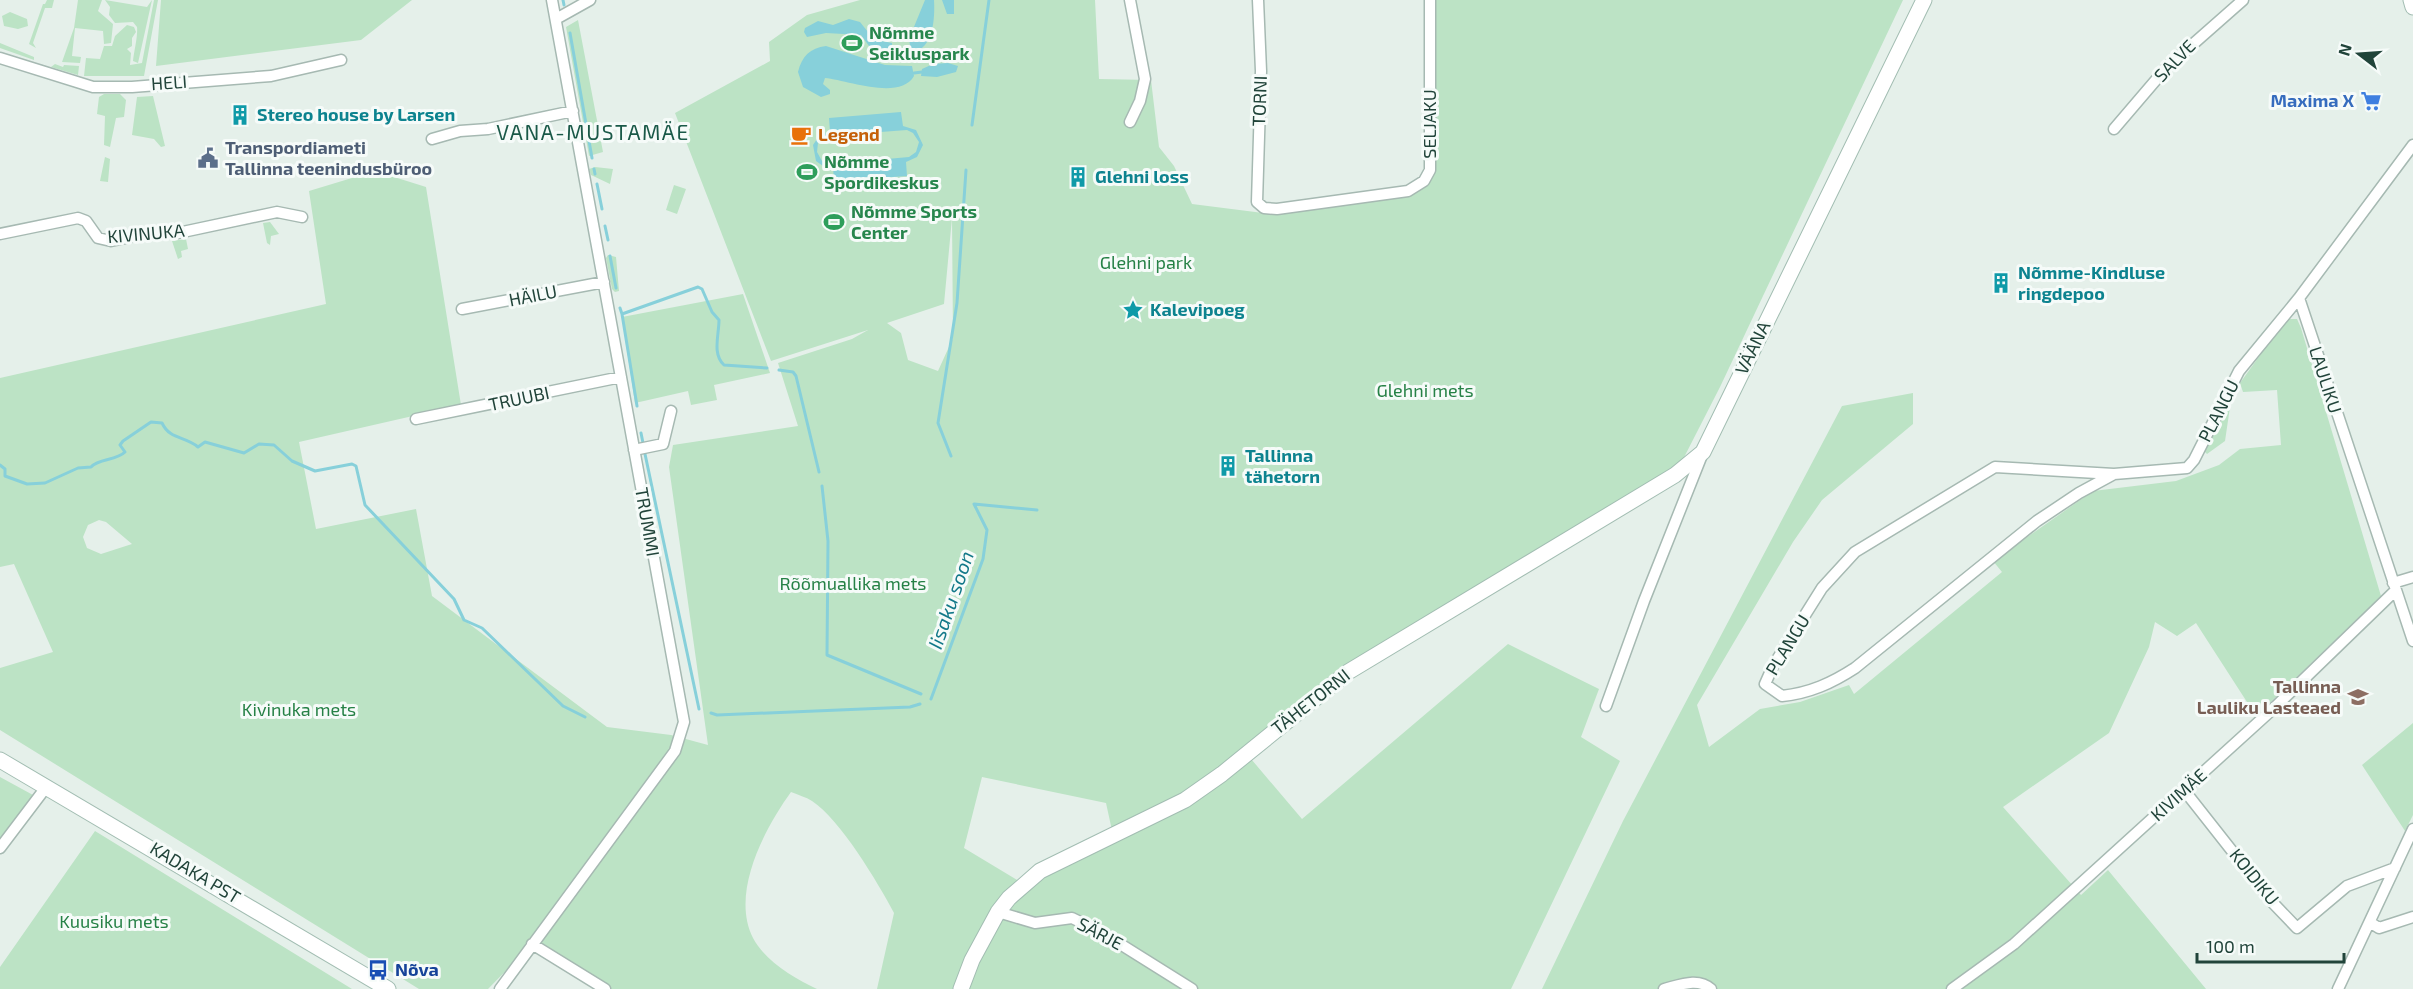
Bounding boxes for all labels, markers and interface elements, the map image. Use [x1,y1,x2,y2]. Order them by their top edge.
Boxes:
place label: Nõmme Seikluspark [869,21,970,64]
north arrow [2329,24,2389,84]
sports icon: Nõmme Seikluspark [840,31,864,55]
street label: SALVE [2149,35,2200,86]
text: N [2333,41,2355,58]
street label: HELI [150,70,188,94]
street label: TORNI [1247,75,1271,127]
street label: SELJAKU [1418,89,1440,159]
place label: Maxima X [2271,89,2354,111]
supermarket icon: Maxima X [2359,89,2383,113]
building icon: Stereo house by Larsen [228,103,252,127]
place label: Stereo house by Larsen [257,103,455,125]
district label: VANA-MUSTAMÄE [496,119,690,144]
cafe icon: Legend [789,123,813,147]
place label: Legend [818,123,880,145]
place label: Transpordiameti Tallinna teenindusbüroo [225,136,432,179]
public building icon: Transpordiameti Tallinna teenindusbüroo [196,146,220,170]
place label: Nõmme Spordikeskus [824,150,939,193]
sports icon: Nõmme Spordikeskus [795,160,819,184]
building icon: Glehni loss [1066,165,1090,189]
place label: Glehni loss [1095,165,1189,187]
place label: Nõmme Sports Center [851,200,977,243]
sports icon: Nõmme Sports Center [822,210,846,234]
street label: KIVINUKA [106,219,186,247]
park label: Glehni park [1100,251,1192,273]
place label: Nõmme-Kindluse ringdepoo [2018,261,2165,304]
building icon: Nõmme-Kindluse ringdepoo [1989,271,2013,295]
street label: HÄILU [507,280,559,310]
place icon: Kalevipoeg [1121,298,1145,322]
place label: Kalevipoeg [1150,298,1245,320]
street label: VÄÄNA [1730,317,1775,378]
street label: LAULIKU [2305,343,2347,416]
street label: PLANGU [2193,376,2243,445]
park label: Glehni mets [1376,379,1474,401]
street label: TRUUBI [486,381,551,415]
place label: Tallinna tähetorn [1245,444,1320,487]
building icon: Tallinna tähetorn [1216,454,1240,478]
street label: TRUMMI [631,486,665,558]
water label: Iisaku soon [922,547,978,652]
park label: Rõõmuallika mets [779,572,927,594]
street label: PLANGU [1760,610,1814,679]
street label: TÄHETORNI [1267,664,1354,739]
place label: Tallinna Lauliku Lasteaed [2197,675,2341,718]
school or university icon: Tallinna Lauliku Lasteaed [2346,685,2370,709]
park label: Kivinuka mets [242,698,356,720]
street label: KIVIMÄE [2146,763,2211,825]
street label: KADAKA PST [146,837,245,908]
street label: KOIDIKU [2225,844,2284,909]
park label: Kuusiku mets [59,910,169,932]
street label: SÄRJE [1074,912,1127,954]
scale bar [2197,926,2344,964]
text: 100 m [2206,935,2255,957]
bus stop icon: Nõva [366,958,390,982]
place label: Nõva [395,958,439,980]

